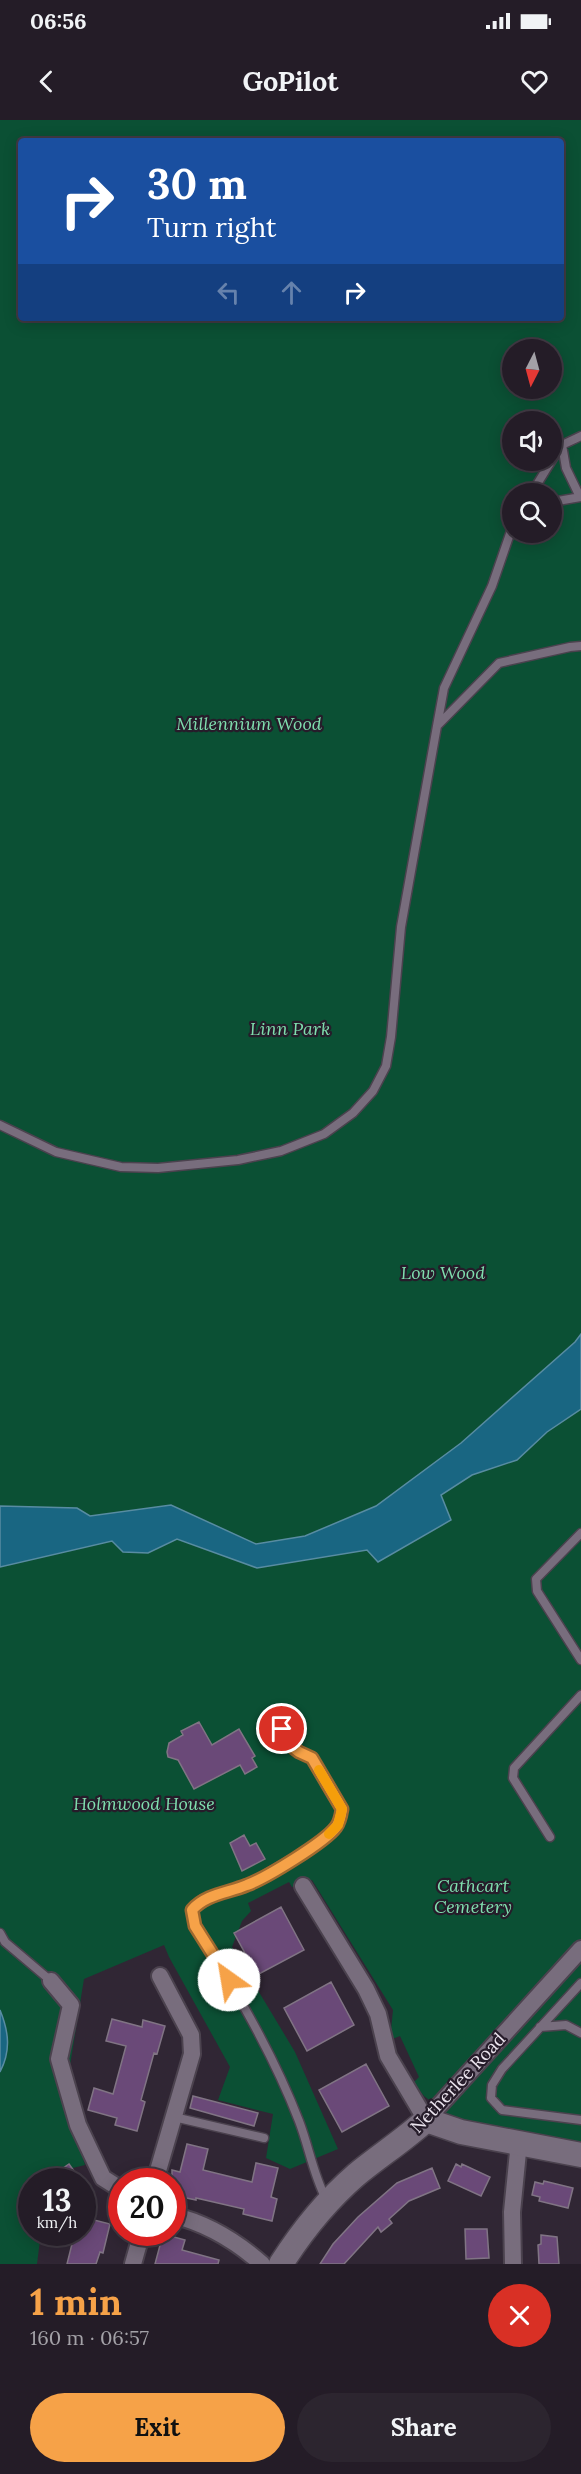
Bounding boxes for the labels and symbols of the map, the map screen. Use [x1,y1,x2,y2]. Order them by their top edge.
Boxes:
north arrow [502,339,562,399]
park label: Millennium Wood [176,712,322,735]
park label: Linn Park [250,1017,330,1040]
park label: Low Wood [401,1261,485,1284]
pin [256,1703,307,1754]
park label: Holmwood House [73,1792,215,1815]
park label: Cathcart Cemetery [434,1874,512,1918]
position arrow [197,1948,261,2012]
street label: Netherlee Road [405,2027,510,2138]
speed limit sign: 20 [108,2168,186,2246]

